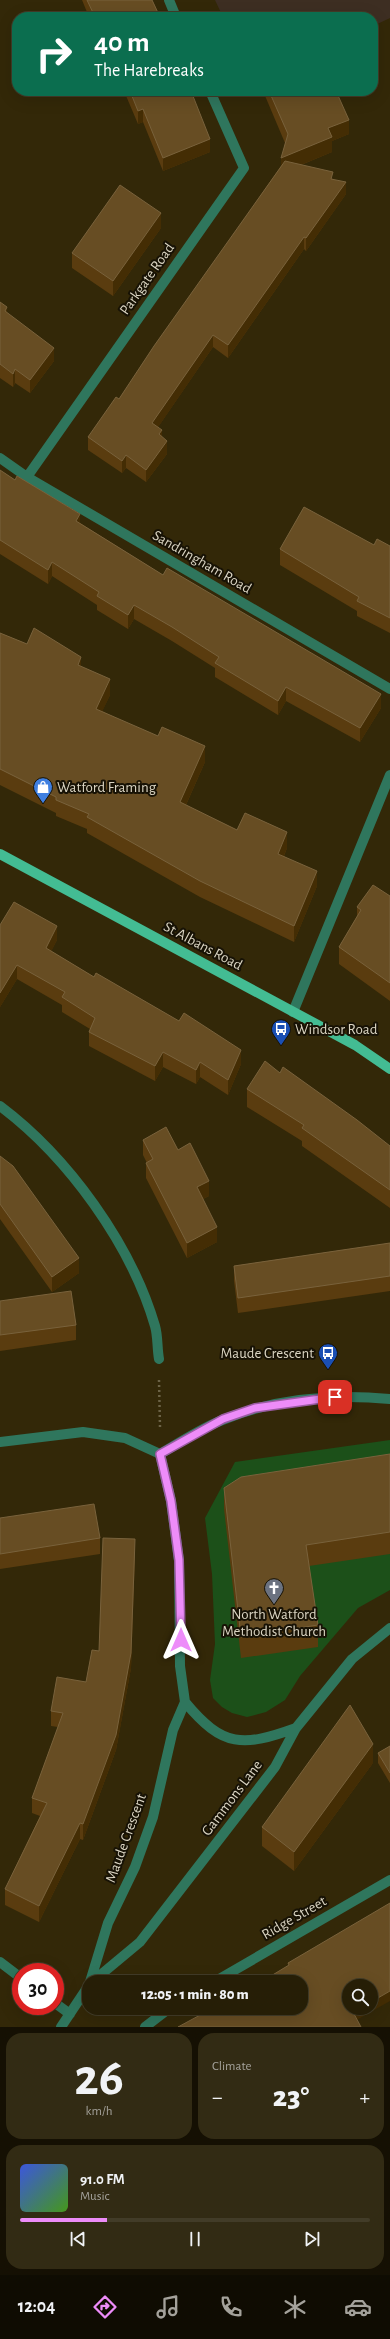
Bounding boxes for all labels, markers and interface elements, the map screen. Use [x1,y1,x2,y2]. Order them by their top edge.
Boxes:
icon: right [28,28,80,80]
text: 40 m [94,29,150,57]
text: The Harebreaks [94,62,204,80]
street label: Parkgate Road [117,240,177,317]
street label: Sandringham Road [150,528,254,596]
shop icon: Watford Framing [32,776,54,804]
place label: Watford Framing [57,780,157,795]
street label: St Albans Road [161,919,245,973]
bus stop icon: Windsor Road [270,1018,292,1046]
place label: Windsor Road [295,1022,378,1037]
bus stop icon: Maude Crescent [317,1342,339,1370]
place label: Maude Crescent [221,1346,314,1361]
pin [318,1380,352,1414]
icon: arrive [324,1386,346,1408]
church icon: North Watford Methodist Church [263,1577,285,1605]
place label: North Watford Methodist Church [222,1607,326,1639]
position arrow [160,1619,202,1661]
street label: Gammons Lane [199,1757,265,1839]
street label: Maude Crescent [103,1791,149,1884]
street label: Ridge Street [259,1893,329,1942]
speed limit sign: 30 [12,1963,64,2015]
map controls [342,1979,378,2015]
button: search [342,1979,378,2015]
text: 12:05 · 1 min · 80 m [141,1987,249,2002]
text: 26 [74,2052,124,2104]
text: Climate [212,2060,251,2073]
text: 23° [273,2082,309,2112]
text: − [212,2086,223,2108]
text: + [359,2086,370,2108]
text: km/h [86,2105,112,2118]
text: 91.0 FM [80,2172,125,2187]
text: Music [80,2190,110,2203]
icon: previous [67,2228,89,2250]
icon: pause [184,2228,206,2250]
icon: next [301,2228,323,2250]
icon: directions [91,2293,119,2321]
icon: music [154,2293,182,2321]
icon: phone [217,2293,245,2321]
icon: climate [281,2293,309,2321]
icon: car [344,2293,372,2321]
text: 12:04 [18,2298,55,2316]

